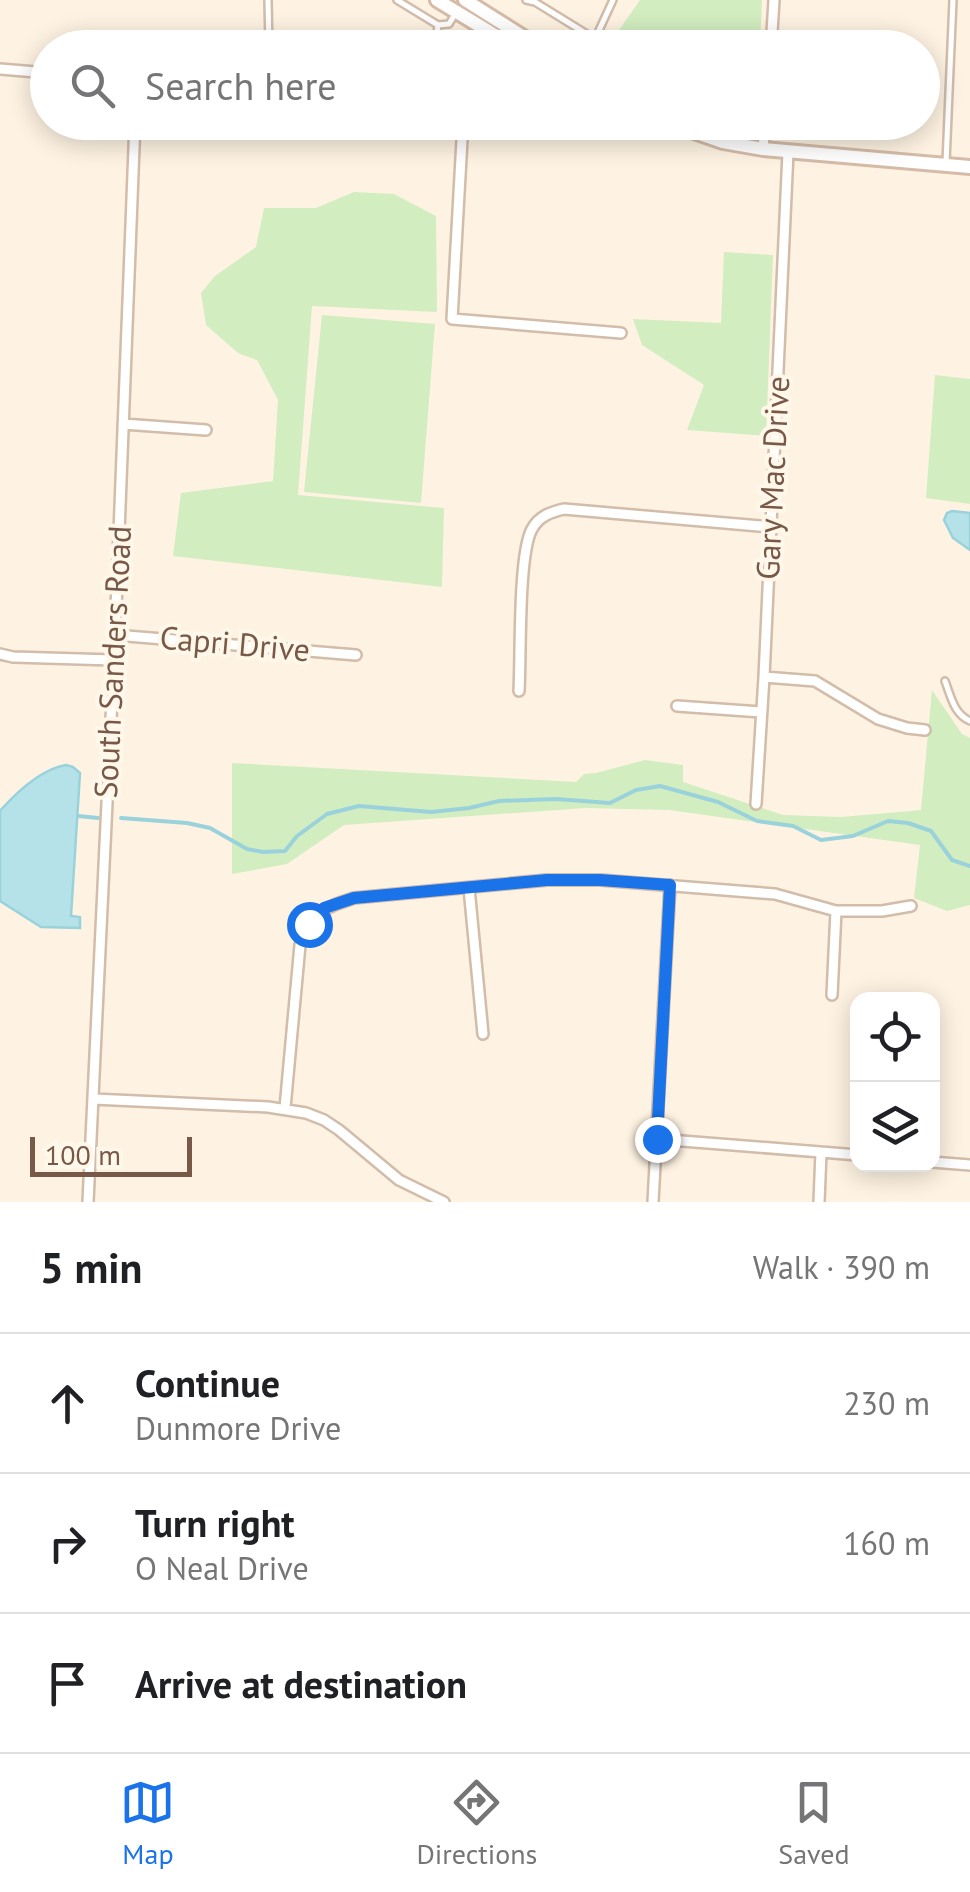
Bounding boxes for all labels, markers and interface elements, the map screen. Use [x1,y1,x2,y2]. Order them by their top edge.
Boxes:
search box [30,30,940,140]
icon: search [65,58,120,113]
text: Search here [145,61,337,110]
street label: Gary Mac Drive [746,375,798,581]
street label: South Sanders Road [84,525,140,799]
street label: Capri Drive [158,616,312,670]
route start [287,902,333,948]
map controls [850,992,940,1172]
button: locate [850,992,940,1082]
button: layers [850,1082,940,1172]
route end [635,1117,681,1163]
scale bar [30,1132,192,1176]
text: 100 m [45,1136,121,1173]
text: 5 min [40,1240,142,1295]
text: Walk · 390 m [753,1246,930,1288]
text: Continue [135,1358,280,1407]
icon: ahead [40,1376,95,1431]
text: 230 m [843,1382,930,1424]
text: Dunmore Drive [135,1407,341,1449]
text: Turn right [135,1498,295,1547]
icon: right [40,1516,95,1571]
text: 160 m [843,1522,930,1564]
text: O Neal Drive [135,1547,309,1589]
icon: arrive [40,1656,95,1711]
text: Arrive at destination [135,1659,467,1708]
tab: Map [120,1775,175,1872]
tab: Directions [416,1775,537,1872]
tab: Saved [778,1775,850,1872]

